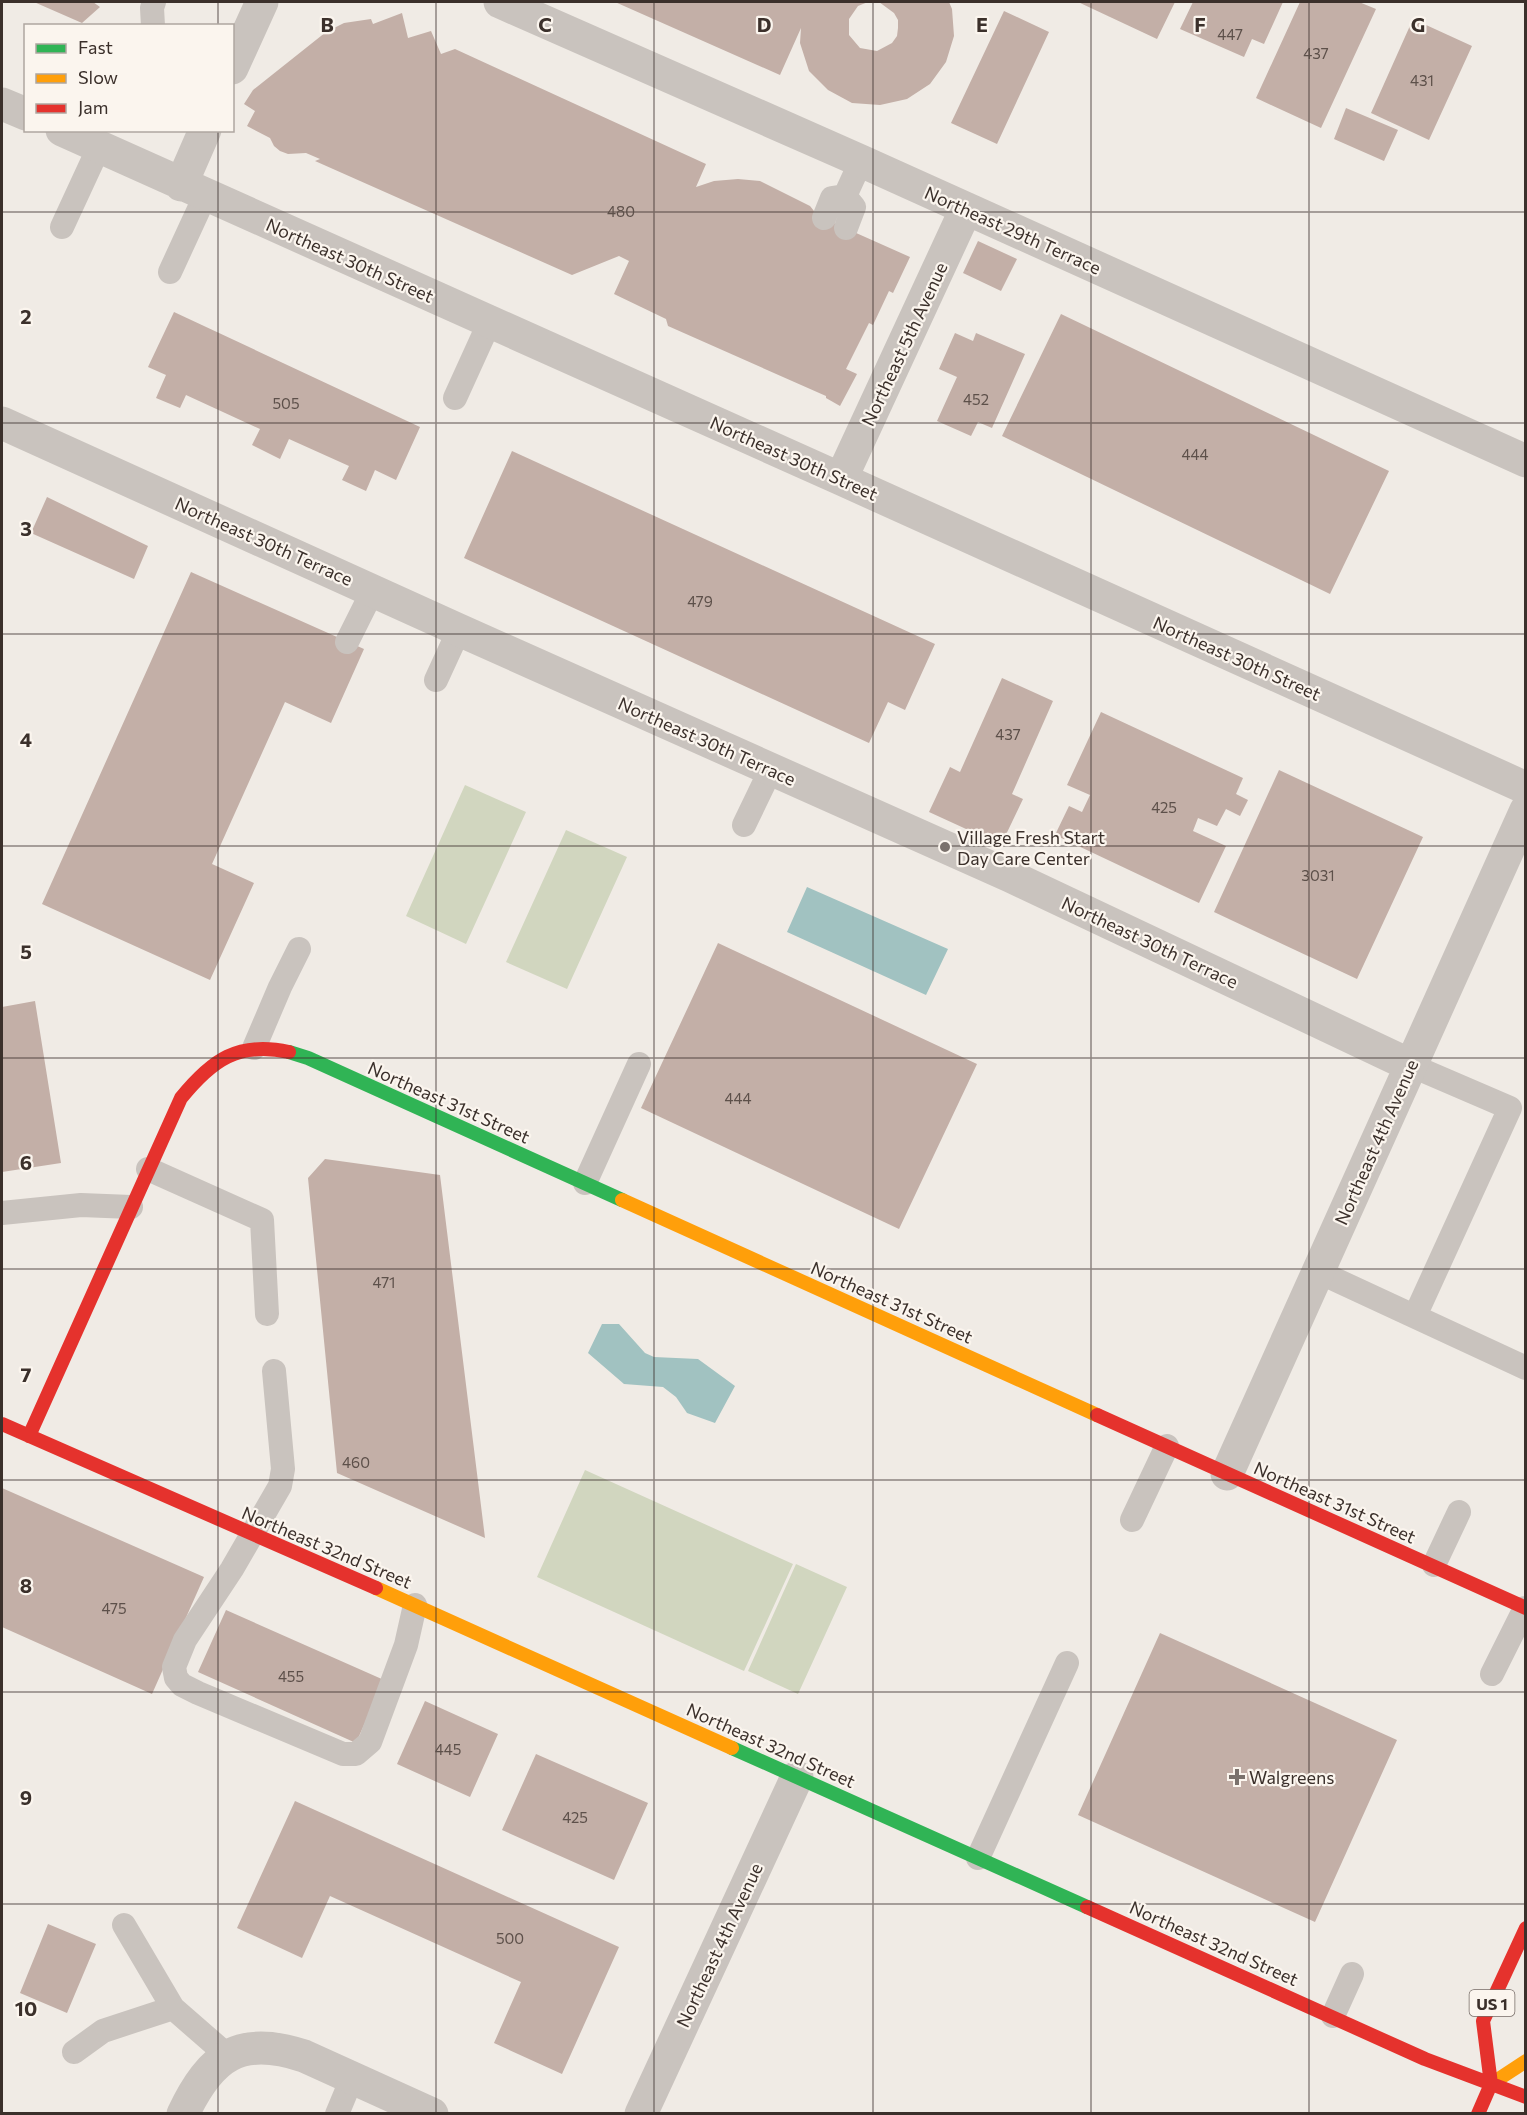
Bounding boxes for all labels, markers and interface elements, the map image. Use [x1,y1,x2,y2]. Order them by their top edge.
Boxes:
text: B [320,12,334,36]
text: C [538,12,552,36]
text: D [757,12,771,36]
text: E [976,12,988,36]
text: F [1194,12,1206,36]
text: G [1411,12,1425,36]
legend [24,24,234,132]
house number: 447 [1217,25,1243,43]
text: Fast [78,36,113,58]
house number: 437 [1303,44,1329,62]
text: Slow [78,66,118,88]
house number: 431 [1410,71,1434,89]
text: Jam [78,96,108,118]
street label: Northeast 29th Terrace [921,181,1105,279]
house number: 480 [607,202,635,220]
street label: Northeast 30th Street [263,213,437,307]
street label: Northeast 5th Avenue [856,258,952,430]
text: 2 [20,304,32,328]
house number: 452 [963,390,989,408]
house number: 505 [272,394,300,412]
street label: Northeast 30th Street [707,411,881,505]
house number: 444 [1182,445,1209,463]
street label: Northeast 30th Terrace [172,492,356,590]
text: 3 [20,516,32,540]
house number: 479 [687,592,713,610]
street label: Northeast 30th Street [1150,611,1324,705]
street label: Northeast 30th Terrace [615,692,799,790]
house number: 437 [995,725,1021,743]
text: 4 [20,727,32,751]
house number: 425 [1151,798,1177,816]
place label: Village Fresh Start Day Care Center [957,826,1105,869]
marker: Village Fresh Start Day Care Center [938,840,952,854]
house number: 3031 [1301,866,1335,884]
street label: Northeast 30th Terrace [1058,891,1242,993]
text: 5 [20,939,32,963]
street label: Northeast 31st Street [365,1056,533,1148]
street label: Northeast 4th Avenue [1330,1056,1422,1228]
house number: 444 [725,1089,752,1107]
text: 6 [20,1150,32,1174]
street label: Northeast 31st Street [808,1256,976,1348]
house number: 471 [372,1273,396,1291]
text: 7 [21,1362,32,1386]
house number: 460 [342,1453,370,1471]
street label: Northeast 31st Street [1251,1456,1419,1548]
street label: Northeast 32nd Street [239,1501,415,1593]
text: 8 [20,1573,32,1597]
house number: 475 [101,1599,127,1617]
house number: 455 [278,1667,304,1685]
street label: Northeast 32nd Street [683,1698,859,1792]
house number: 445 [435,1740,461,1758]
place label: Walgreens [1249,1766,1335,1788]
marker: Walgreens [1230,1770,1244,1784]
text: 9 [20,1785,32,1809]
house number: 425 [562,1808,588,1826]
street label: Northeast 4th Avenue [671,1859,767,2031]
street label: Northeast 32nd Street [1126,1896,1302,1990]
house number: 500 [496,1929,524,1947]
road number: US 1 [1470,1990,1514,2016]
text: 10 [15,1996,37,2020]

